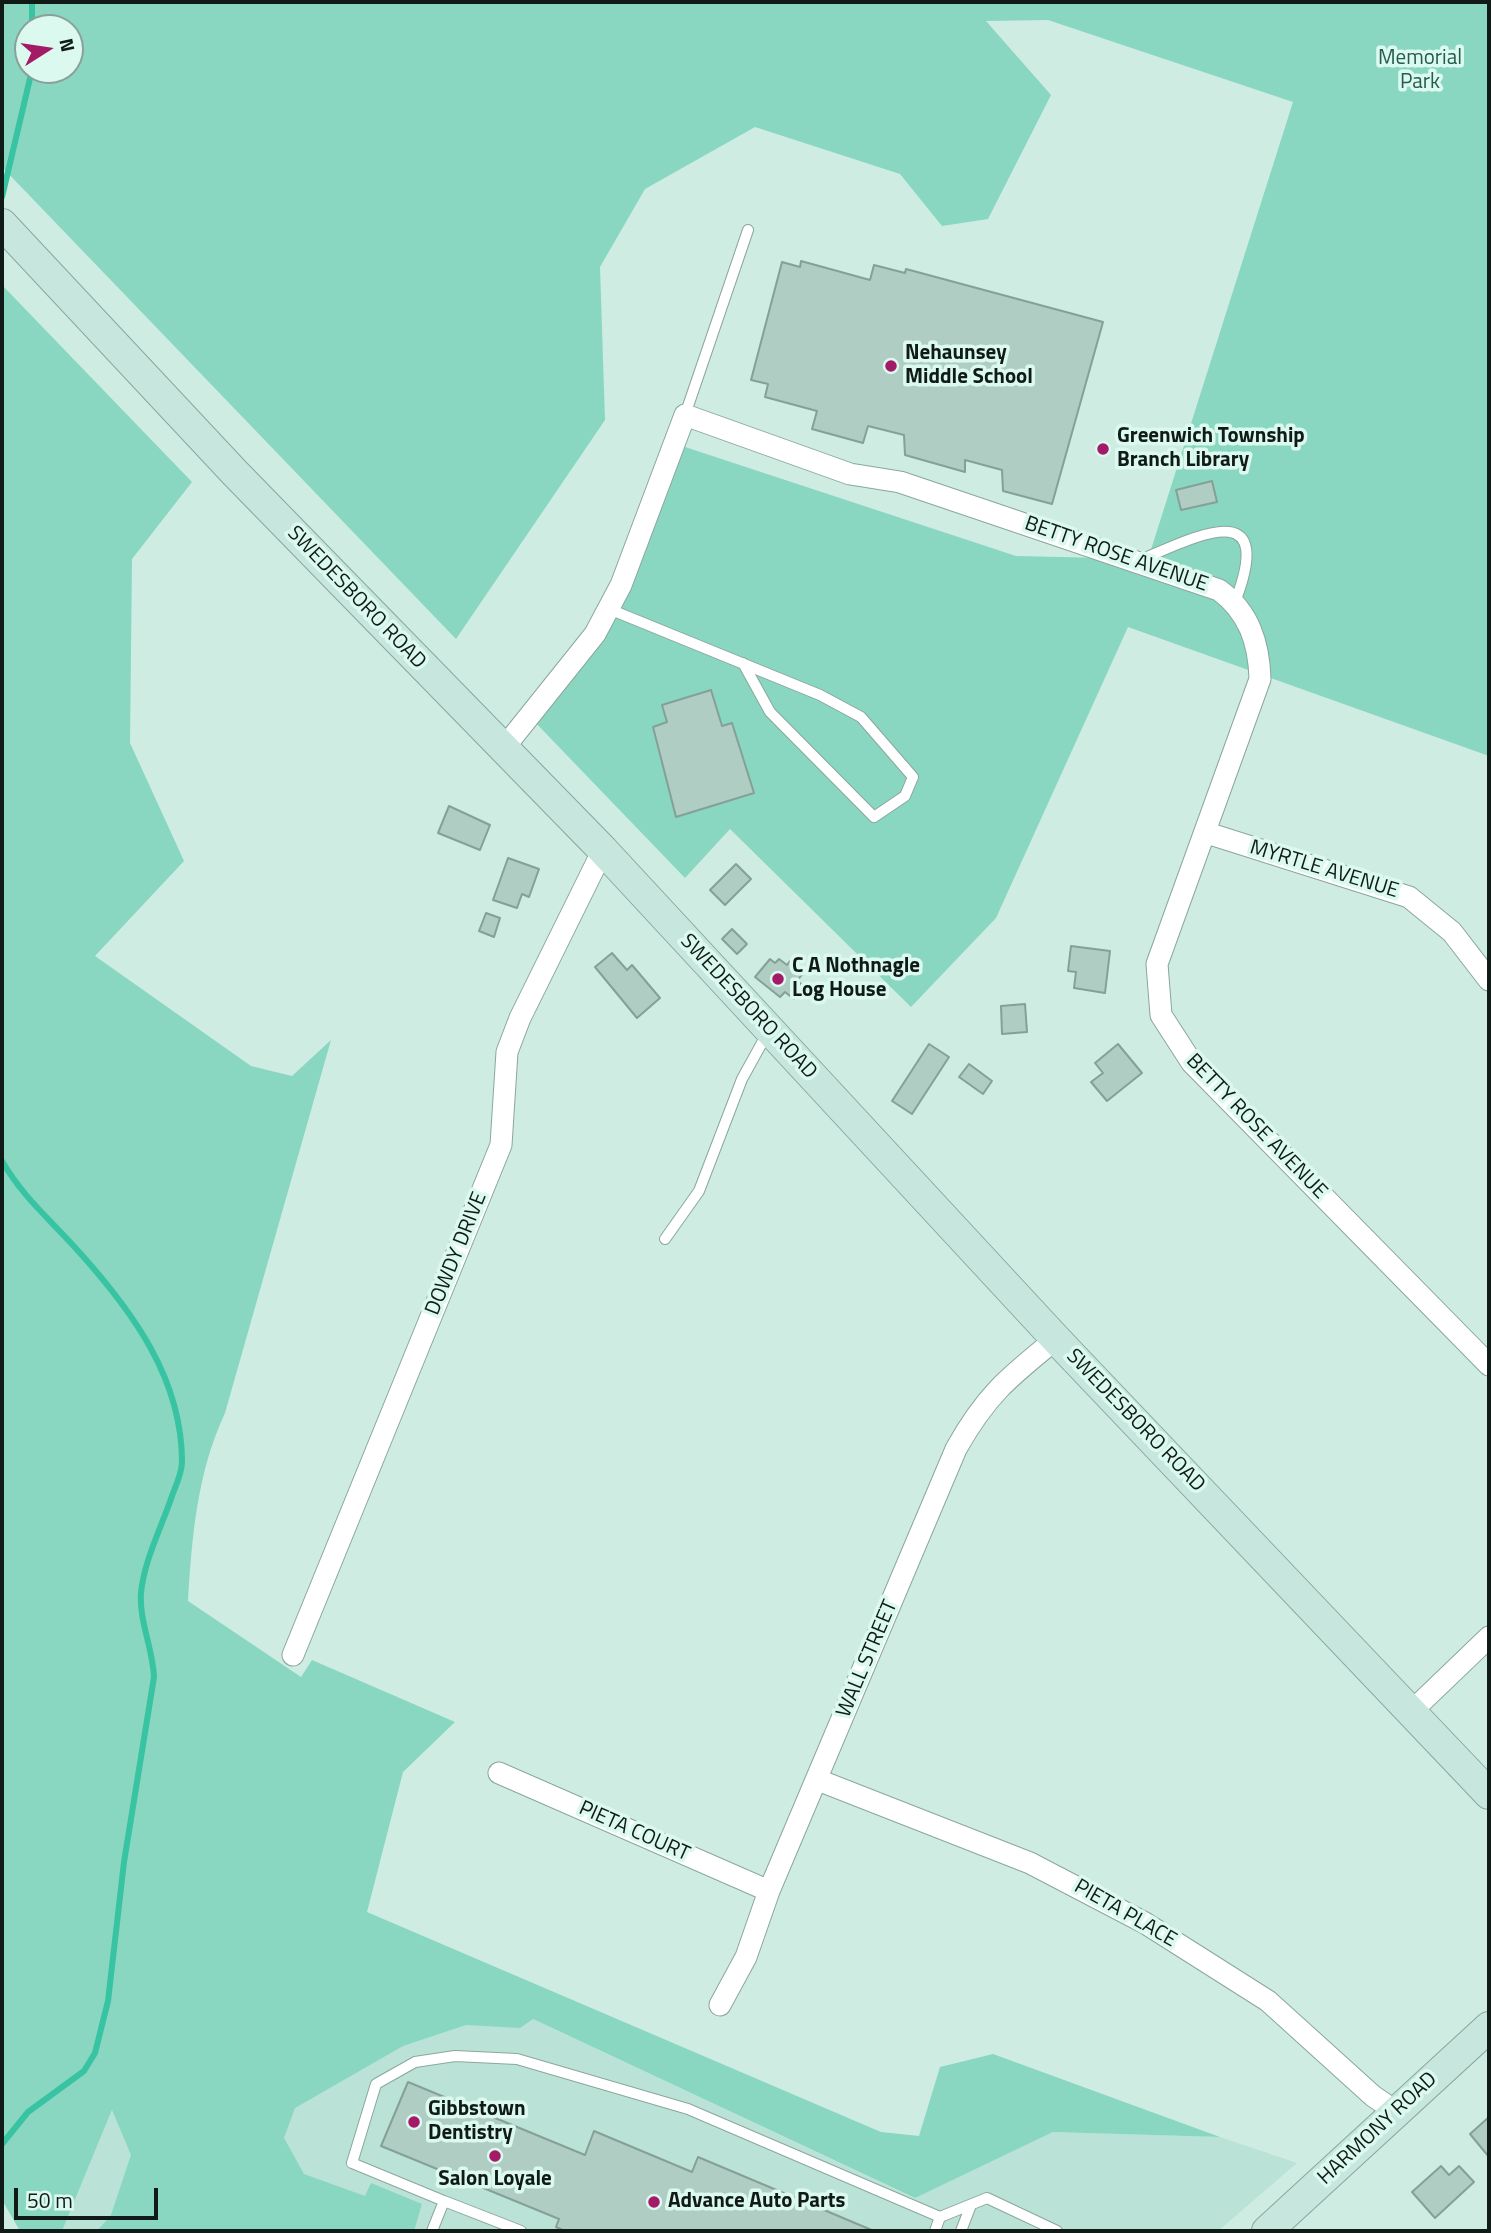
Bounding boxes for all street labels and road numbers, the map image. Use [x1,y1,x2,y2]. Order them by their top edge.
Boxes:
street label: BETTY ROSE AVENUE [1021,512,1211,598]
street label: SWEDESBORO ROAD [281,521,431,675]
street label: MYRTLE AVENUE [1247,835,1401,905]
street label: SWEDESBORO ROAD [674,929,822,1085]
street label: BETTY ROSE AVENUE [1180,1049,1332,1205]
street label: DOWDY DRIVE [421,1189,493,1319]
street label: SWEDESBORO ROAD [1060,1344,1210,1498]
street label: WALL STREET [832,1597,904,1721]
street label: PIETA COURT [575,1796,693,1868]
street label: PIETA PLACE [1069,1875,1181,1953]
street label: HARMONY ROAD [1313,2067,1443,2191]

